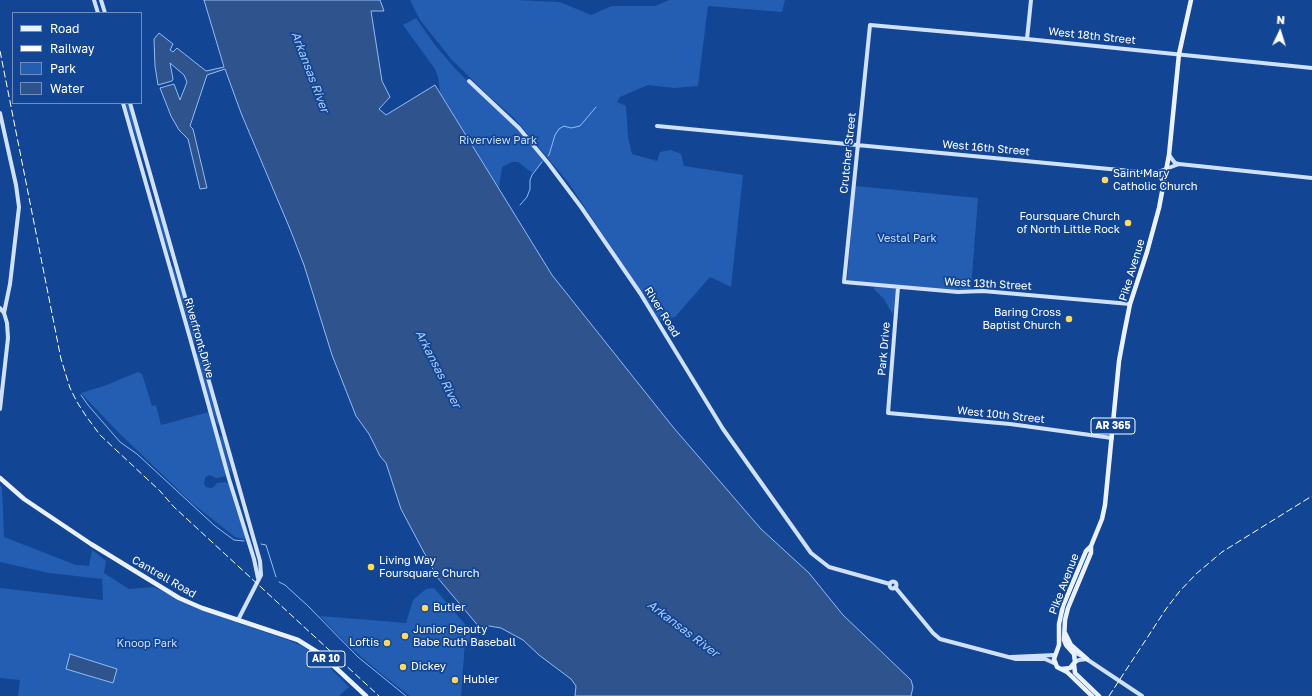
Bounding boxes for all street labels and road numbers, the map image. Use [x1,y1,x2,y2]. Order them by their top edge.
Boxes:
street label: West 18th Street [1048,25,1136,47]
street label: Crutcher Street [837,112,859,194]
street label: West 16th Street [942,138,1030,158]
street label: Pike Avenue [1116,237,1148,303]
street label: West 13th Street [944,275,1032,293]
street label: River Road [641,284,683,340]
street label: Riverfront Drive [181,296,217,380]
street label: Park Drive [875,322,893,376]
street label: West 10th Street [956,404,1046,426]
road number: AR 365 [1091,418,1135,434]
street label: Pike Avenue [1046,552,1082,616]
street label: Cantrell Road [130,553,198,601]
road number: AR 10 [307,651,345,667]

